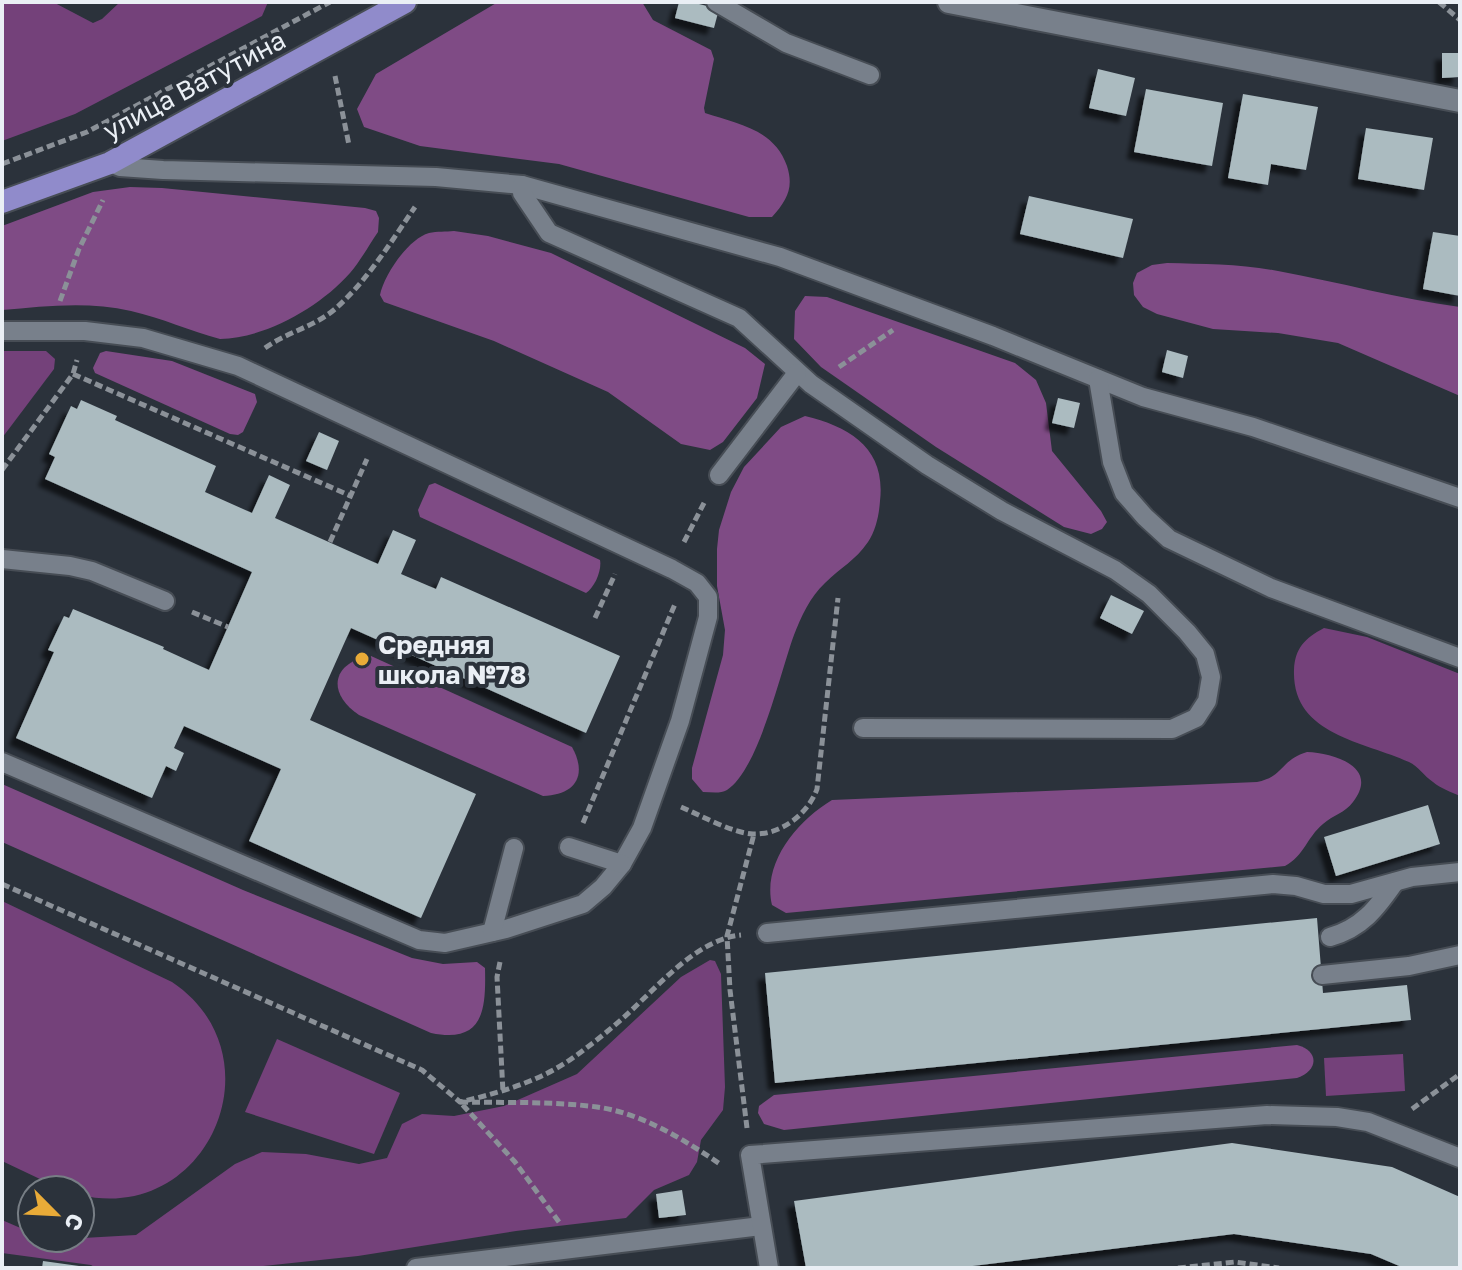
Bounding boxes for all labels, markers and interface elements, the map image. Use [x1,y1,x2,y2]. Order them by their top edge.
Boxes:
street label: улица Ватутина [98,24,290,146]
place label: Средняя школа №78 [378,629,527,690]
marker: Средняя школа №78 [353,650,371,668]
north arrow [16,1174,96,1254]
text: С [59,1210,90,1235]

